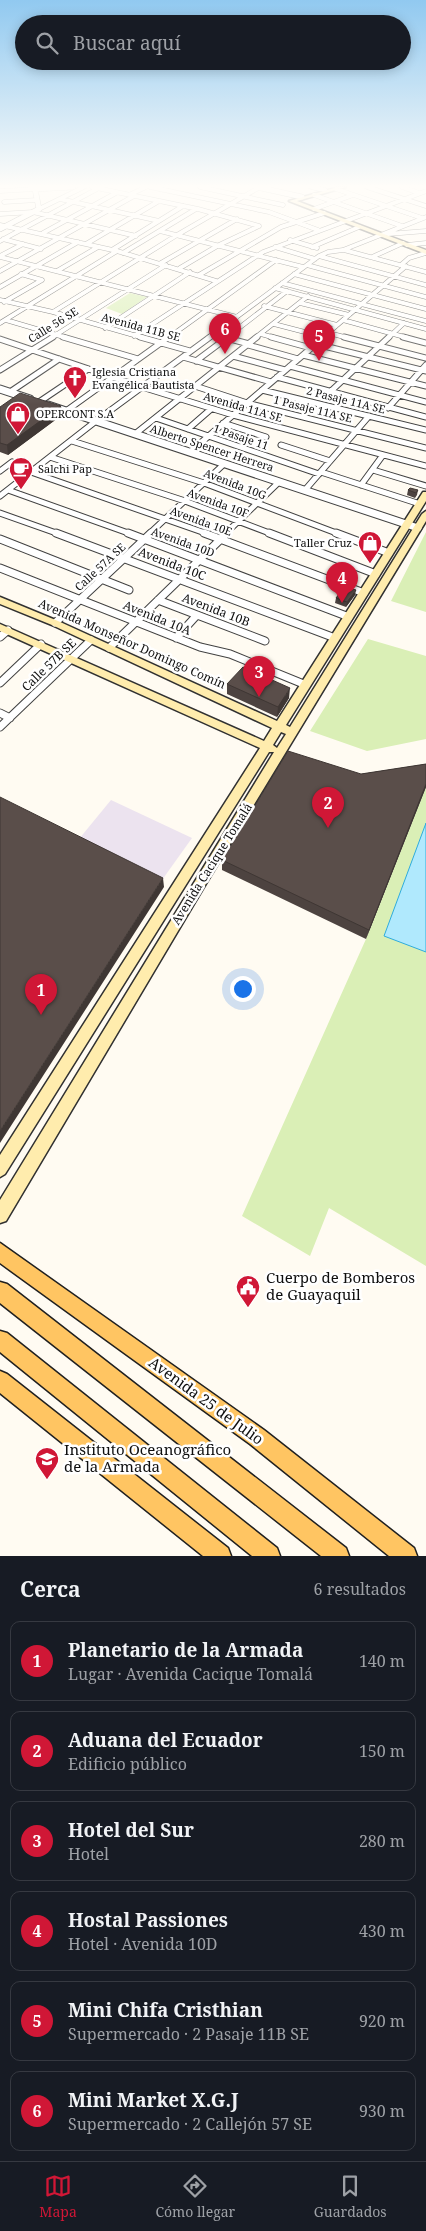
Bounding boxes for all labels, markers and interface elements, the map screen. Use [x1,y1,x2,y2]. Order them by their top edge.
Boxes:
search box [15,15,411,70]
icon: search [33,29,61,57]
text: Buscar aquí [73,30,181,56]
street label: Calle 56 SE [25,303,81,346]
street label: Avenida 11B SE [100,309,182,344]
pin: 6 [209,313,241,354]
pin: 5 [303,320,335,361]
place label: Iglesia Cristiana Evangélica Bautista [92,364,195,392]
church icon: Iglesia Cristiana Evangélica Bautista [62,365,88,399]
street label: 2 Pasaje 11A SE [305,382,387,417]
street label: Avenida 11A SE [202,388,285,425]
street label: 1 Pasaje 11A SE [272,391,354,426]
shop icon: OPERCONT S.A [5,401,31,435]
place label: OPERCONT S.A [36,406,114,421]
street label: Alberto Spencer Herrera [148,420,276,475]
street label: 1 Pasaje 11 [212,420,271,453]
cafe icon: Salchi Pap [8,456,34,490]
place label: Salchi Pap [38,461,92,476]
street label: Avenida 10G [202,465,269,502]
street label: Avenida 10F [185,484,252,521]
street label: Avenida 10E [168,502,234,539]
street label: Avenida 10D [150,523,217,560]
shop icon: Taller Cruz [357,530,383,564]
place label: Taller Cruz [294,535,352,550]
street label: Calle 57A SE [71,539,128,594]
street label: Avenida 10C [136,543,208,584]
pin: 4 [326,562,358,603]
street label: Avenida 10B [180,589,253,630]
street label: Avenida Monseñor Domingo Comín [36,594,229,693]
street label: Avenida 10A [121,596,194,639]
street label: Calle 57B SE [18,634,80,695]
pin: 3 [243,656,275,697]
pin: 2 [312,787,344,828]
street label: Avenida Cacique Tomalá [167,799,256,928]
pin: 1 [25,974,57,1015]
your location [230,976,256,1002]
place label: Cuerpo de Bomberos de Guayaquil [266,1267,415,1304]
public building icon: Cuerpo de Bomberos de Guayaquil [235,1274,261,1308]
street label: Avenida 25 de Julio [145,1352,268,1449]
place label: Instituto Oceanográfico de la Armada [64,1439,231,1476]
school or university icon: Instituto Oceanográfico de la Armada [34,1446,60,1480]
text: Cerca [20,1575,81,1603]
text: 6 resultados [314,1578,406,1600]
text: Planetario de la Armada [68,1637,303,1663]
text: 1 [32,1650,42,1672]
text: 140 m [359,1650,405,1672]
text: Lugar · Avenida Cacique Tomalá [68,1663,313,1685]
text: Aduana del Ecuador [68,1727,263,1753]
text: 2 [32,1740,42,1762]
text: 150 m [359,1740,405,1762]
text: Edificio público [68,1753,187,1775]
text: Hotel del Sur [68,1817,194,1843]
text: 3 [32,1830,42,1852]
text: 280 m [359,1830,405,1852]
text: Hotel [68,1843,109,1865]
text: Hostal Passiones [68,1907,228,1933]
text: 4 [32,1920,42,1942]
text: 430 m [359,1920,405,1942]
text: Hotel · Avenida 10D [68,1933,218,1955]
text: Mini Chifa Cristhian [68,1997,263,2023]
text: 5 [32,2010,42,2032]
text: 920 m [359,2010,405,2032]
text: Supermercado · 2 Pasaje 11B SE [68,2023,309,2045]
text: Mini Market X.G.J [68,2087,239,2113]
text: 6 [32,2100,42,2122]
text: 930 m [359,2100,405,2122]
text: Supermercado · 2 Callejón 57 SE [68,2113,312,2135]
tab: Mapa [39,2172,77,2221]
tab: Cómo llegar [155,2172,235,2221]
tab: Guardados [314,2172,387,2221]

